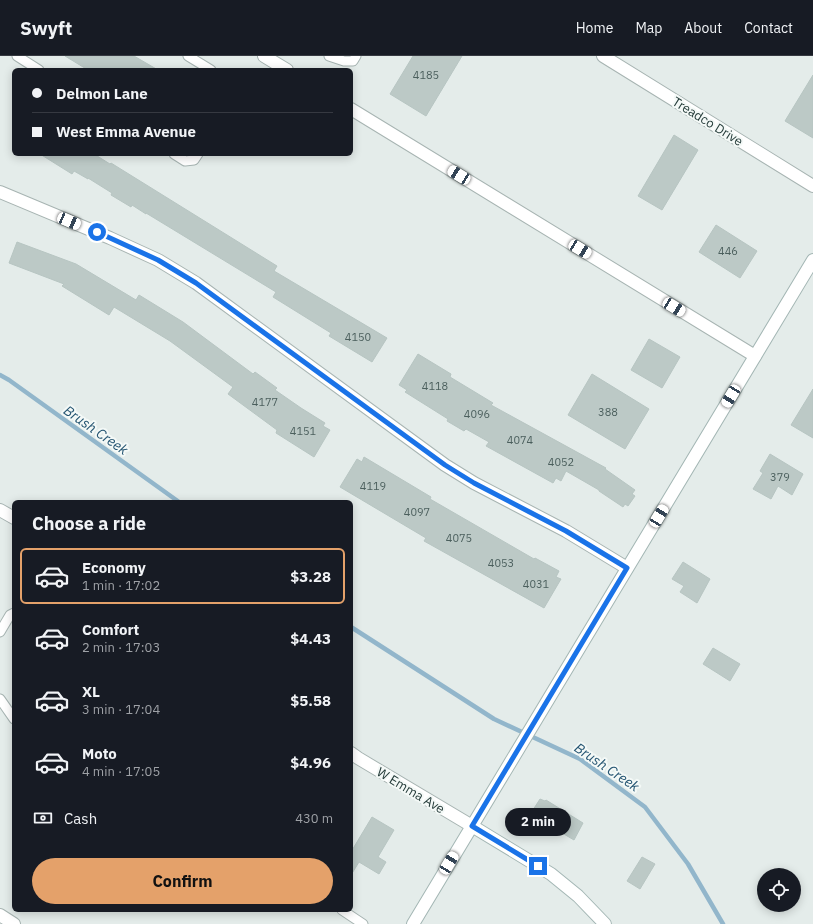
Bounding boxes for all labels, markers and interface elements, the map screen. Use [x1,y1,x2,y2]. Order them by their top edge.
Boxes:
text: Swyft [20,16,72,40]
text: Home [576,19,613,37]
text: Map [635,19,662,37]
text: About [684,19,722,37]
text: Contact [744,19,793,37]
house number: 4185 [413,68,439,82]
text: Delmon Lane [56,84,148,103]
street label: Treadco Drive [669,93,746,150]
text: West Emma Avenue [56,122,196,141]
car [446,164,472,186]
car [56,211,82,231]
route start [88,223,106,241]
car [567,238,593,260]
house number: 446 [718,244,738,258]
car [661,296,687,318]
house number: 4150 [345,330,371,344]
house number: 4118 [422,379,448,393]
car [720,383,742,409]
house number: 4177 [252,395,278,409]
water label: Brush Creek [60,401,132,459]
house number: 388 [598,405,618,419]
house number: 4096 [464,407,490,421]
house number: 4151 [290,424,317,438]
house number: 4074 [507,433,534,447]
house number: 4052 [548,455,574,469]
house number: 379 [770,470,790,484]
house number: 4119 [360,479,386,493]
car [648,503,670,529]
house number: 4097 [404,505,430,519]
text: Choose a ride [32,512,146,535]
house number: 4075 [446,531,472,545]
house number: 4053 [488,556,514,570]
icon: car [34,558,70,594]
text: Economy [82,558,146,577]
text: $3.28 [290,567,331,586]
text: 1 min · 17:02 [82,577,160,594]
house number: 4031 [523,577,550,591]
icon: car [34,620,70,656]
text: Comfort [82,620,139,639]
text: $4.43 [290,629,331,648]
text: 2 min · 17:03 [82,639,160,656]
icon: car [34,682,70,718]
text: XL [82,682,100,701]
text: $5.58 [290,691,331,710]
text: 3 min · 17:04 [82,701,160,718]
water label: Brush Creek [571,739,644,796]
icon: car [34,744,70,780]
text: Moto [82,744,117,763]
text: $4.96 [290,753,331,772]
text: 4 min · 17:05 [82,763,160,780]
street label: W Emma Ave [374,763,448,817]
icon: cash [32,807,54,829]
callout: 2 min [505,808,571,836]
text: Cash [64,809,97,828]
text: 430 m [295,810,333,827]
text: 2 min [521,813,555,830]
car [438,850,460,876]
route end [529,857,547,875]
button: Confirm [32,858,333,904]
map controls [757,868,801,912]
button: locate [757,868,801,912]

